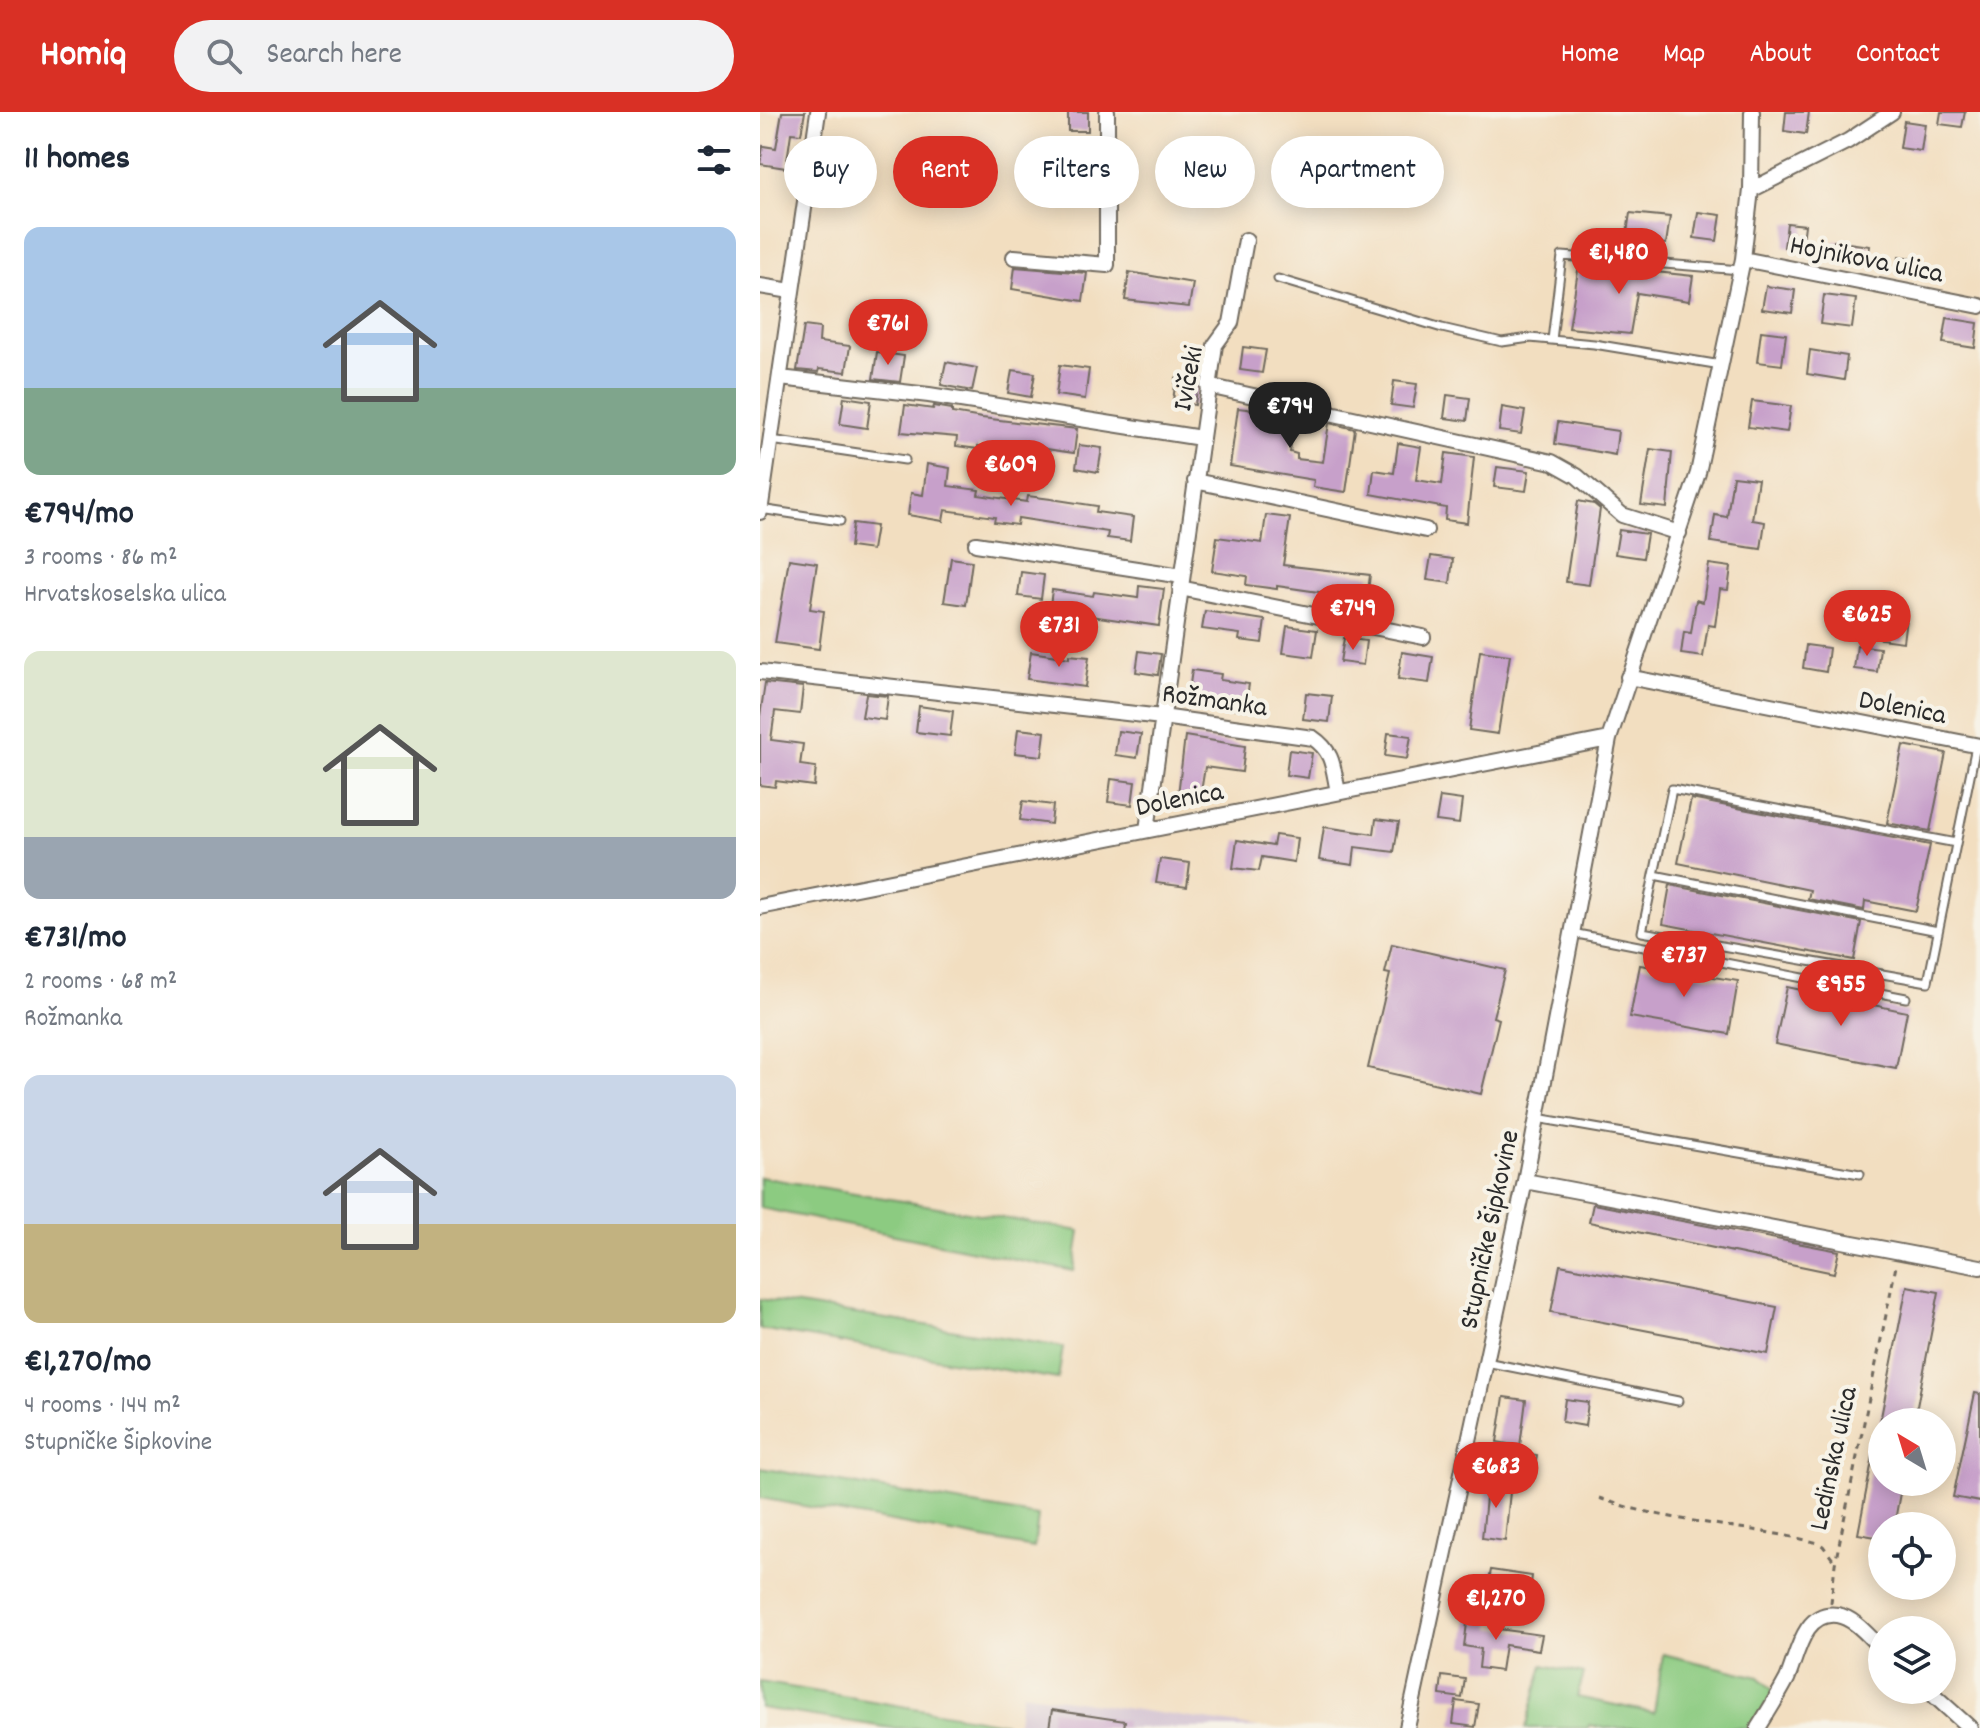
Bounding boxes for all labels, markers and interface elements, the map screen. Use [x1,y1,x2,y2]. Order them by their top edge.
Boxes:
search box [174,20,734,92]
text: Homiq [40,29,126,84]
icon: search [202,34,246,78]
text: Search here [266,35,402,78]
text: Home [1561,36,1619,76]
text: Map [1663,36,1705,76]
text: About [1749,36,1812,76]
text: Contact [1856,36,1940,76]
text: 11 homes [24,136,130,185]
chip: Buy [784,136,877,208]
chip: Rent [893,136,998,208]
chip: Filters [1014,136,1139,208]
chip: New [1155,136,1255,208]
chip: Apartment [1271,136,1444,208]
icon: filters [692,138,736,182]
street label: Hojnikova ulica [1786,227,1947,297]
pin: €1,480 [1554,228,1684,296]
text: €1,480 [1589,235,1649,272]
icon: home [308,279,452,423]
pin: €761 [841,299,935,367]
text: €761 [867,306,909,343]
street label: Ivičeki [1165,343,1217,415]
pin: €794 [1243,382,1337,450]
text: €794 [1266,389,1314,426]
pin: €609 [964,440,1058,508]
text: €609 [984,447,1038,484]
text: €794/mo [24,491,134,540]
text: 3 rooms · 86 m² [24,540,177,577]
text: Hrvatskoselska ulica [24,577,226,614]
pin: €749 [1306,584,1400,652]
pin: €625 [1820,590,1914,658]
text: €749 [1329,591,1377,628]
text: €625 [1842,597,1892,634]
pin: €731 [1012,601,1106,669]
text: €731 [1038,608,1080,645]
street label: Rožmanka [1159,676,1270,730]
street label: Dolenica [1855,682,1950,738]
icon: home [308,703,452,847]
street label: Dolenica [1133,774,1228,830]
text: €731/mo [24,915,127,964]
pin: €737 [1637,931,1731,999]
text: €737 [1661,938,1707,975]
pin: €955 [1794,960,1888,1028]
text: 2 rooms · 68 m² [24,964,177,1001]
text: €955 [1816,967,1866,1004]
text: Rožmanka [24,1001,122,1038]
icon: home [308,1127,452,1271]
street label: Stupničke Šipkovine [1451,1127,1533,1333]
text: €1,270/mo [24,1339,151,1388]
street label: Ledinska ulica [1801,1383,1871,1535]
text: 4 rooms · 144 m² [24,1388,181,1425]
north arrow [1868,1408,1956,1496]
map controls [1868,1408,1956,1704]
text: Stupničke Šipkovine [24,1425,212,1462]
pin: €683 [1449,1442,1543,1510]
text: €683 [1471,1449,1521,1486]
button: locate [1868,1512,1956,1600]
pin: €1,270 [1431,1574,1561,1642]
text: €1,270 [1466,1581,1526,1618]
button: layers [1868,1616,1956,1704]

